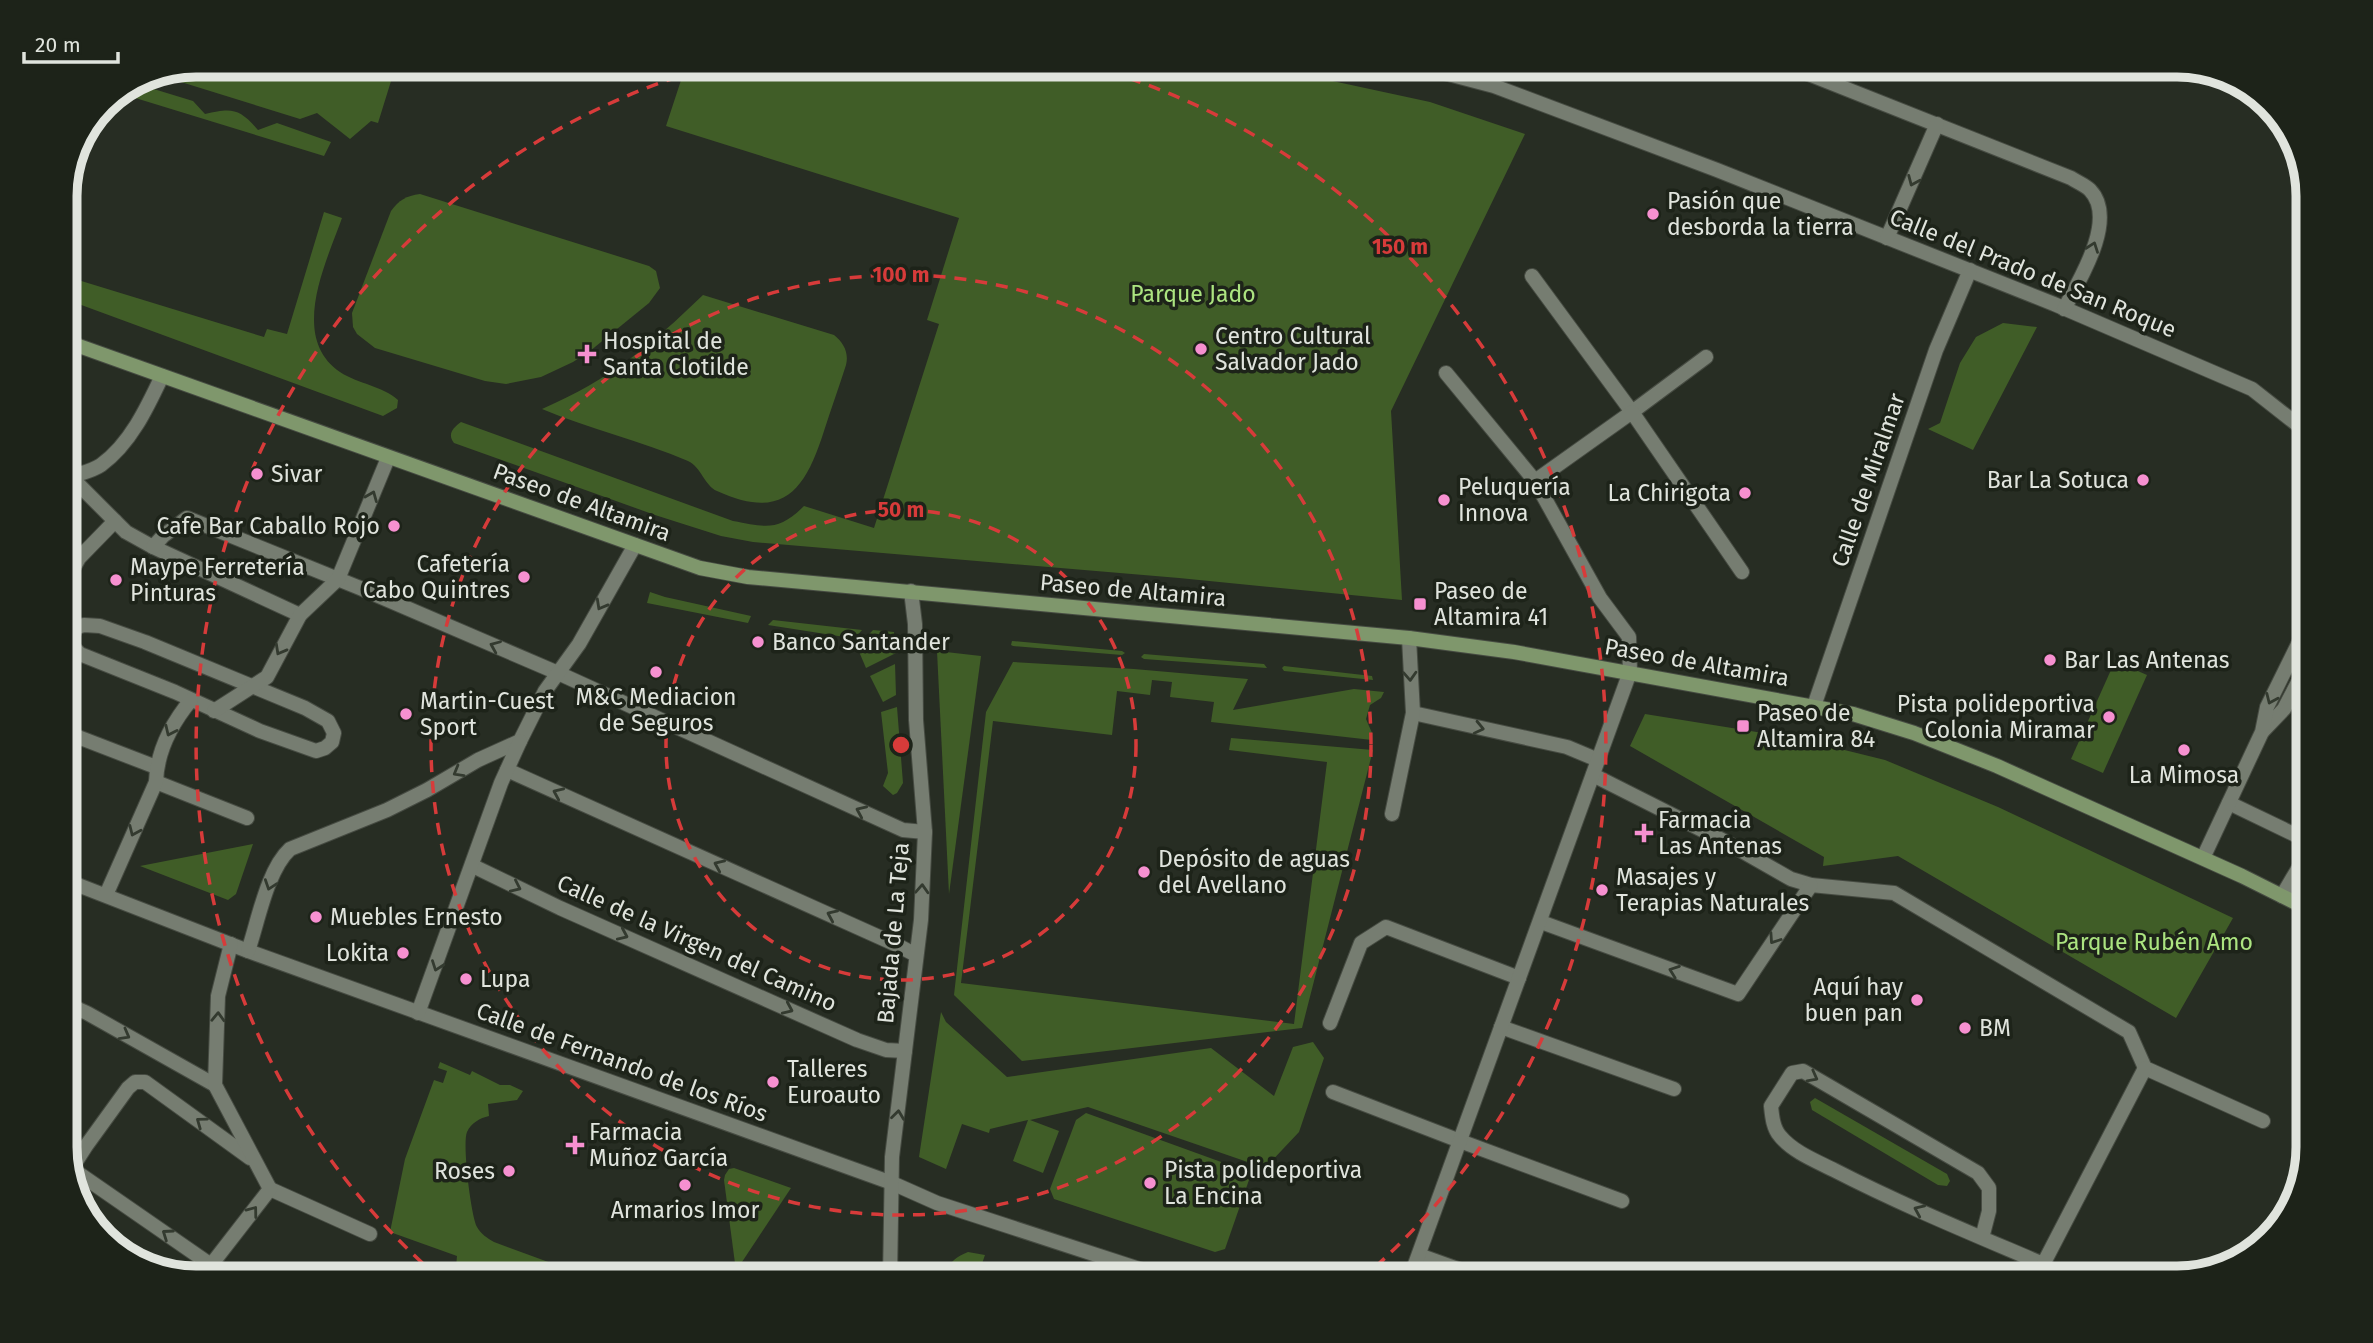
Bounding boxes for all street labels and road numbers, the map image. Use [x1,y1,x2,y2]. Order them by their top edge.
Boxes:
street label: Calle del Prado de San Roque [1886,203,2180,343]
street label: Calle de Miralmar [1825,389,1911,571]
street label: Paseo de Altamira [489,457,675,547]
street label: Paseo de Altamira [1039,568,1227,612]
street label: Paseo de Altamira [1603,632,1791,692]
street label: Bajada de La Teja [871,841,915,1025]
street label: Calle de la Virgen del Camino [553,868,841,1018]
street label: Calle de Fernando de los Ríos [473,996,771,1128]

